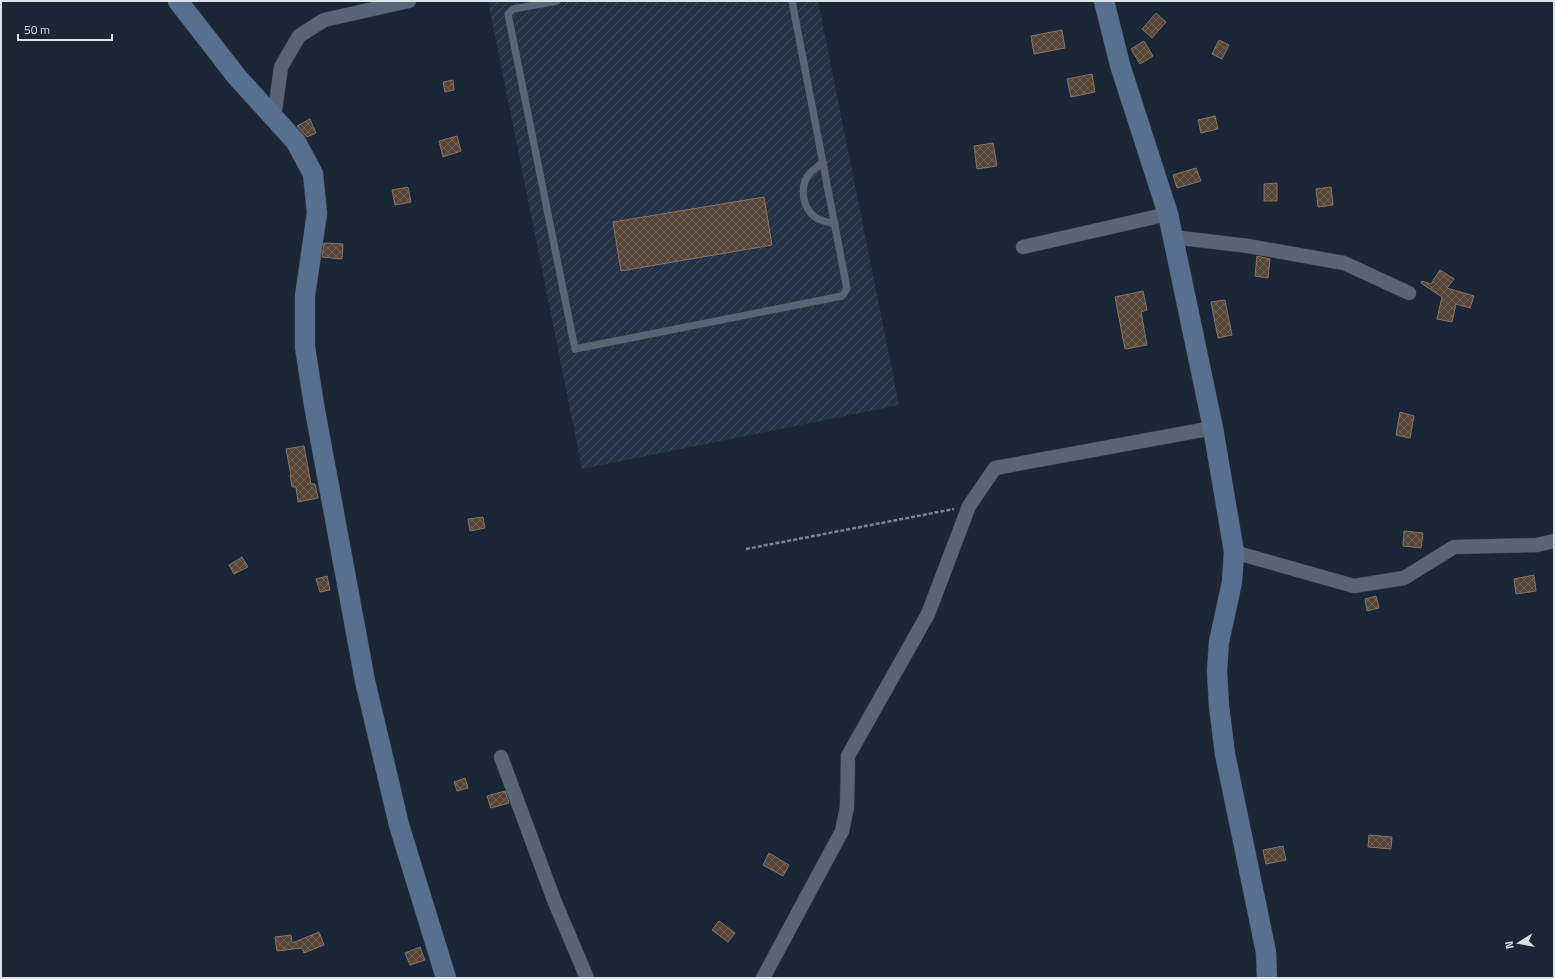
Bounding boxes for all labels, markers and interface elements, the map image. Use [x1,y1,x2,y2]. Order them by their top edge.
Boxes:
scale bar [18,16,112,42]
text: 50 m [24,20,50,39]
north arrow [1499,923,1539,963]
text: N [1501,940,1518,950]

